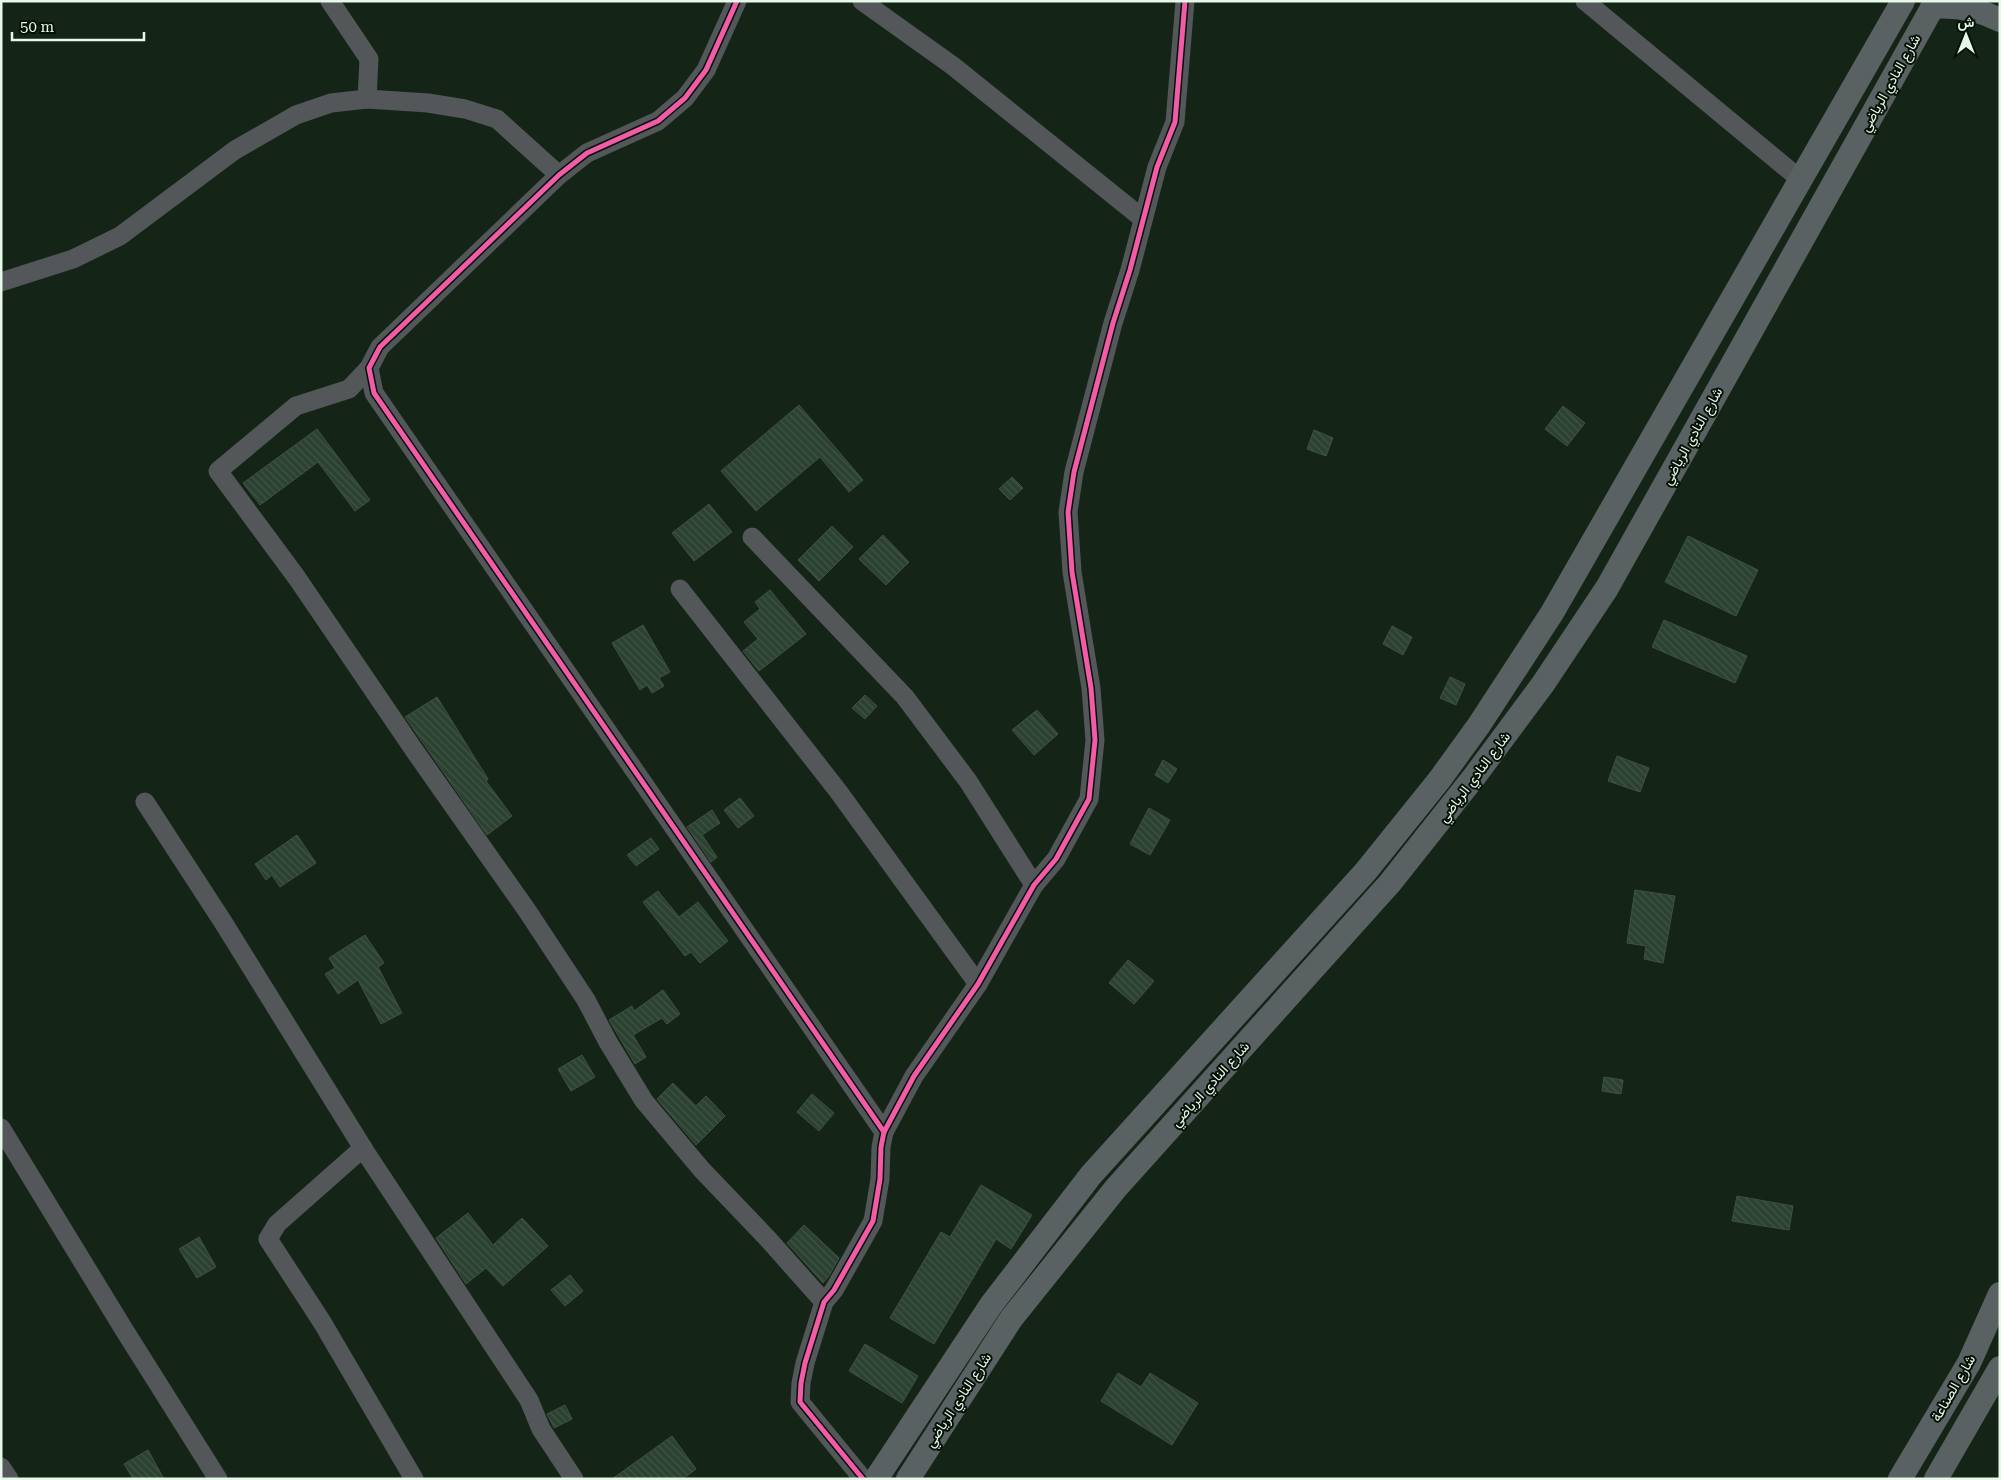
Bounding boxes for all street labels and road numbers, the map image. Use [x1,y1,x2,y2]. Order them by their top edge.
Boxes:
street label: شارع النادي الرياضي [1857,31,1927,136]
street label: شارع النادي الرياضي [1659,384,1729,489]
street label: شارع النادي الرياضي [1435,729,1516,828]
street label: شارع النادي الرياضي [1168,1038,1255,1133]
street label: شارع النادي الرياضي [922,1350,998,1452]
street label: شارع الصناعة [1928,1352,1981,1426]

